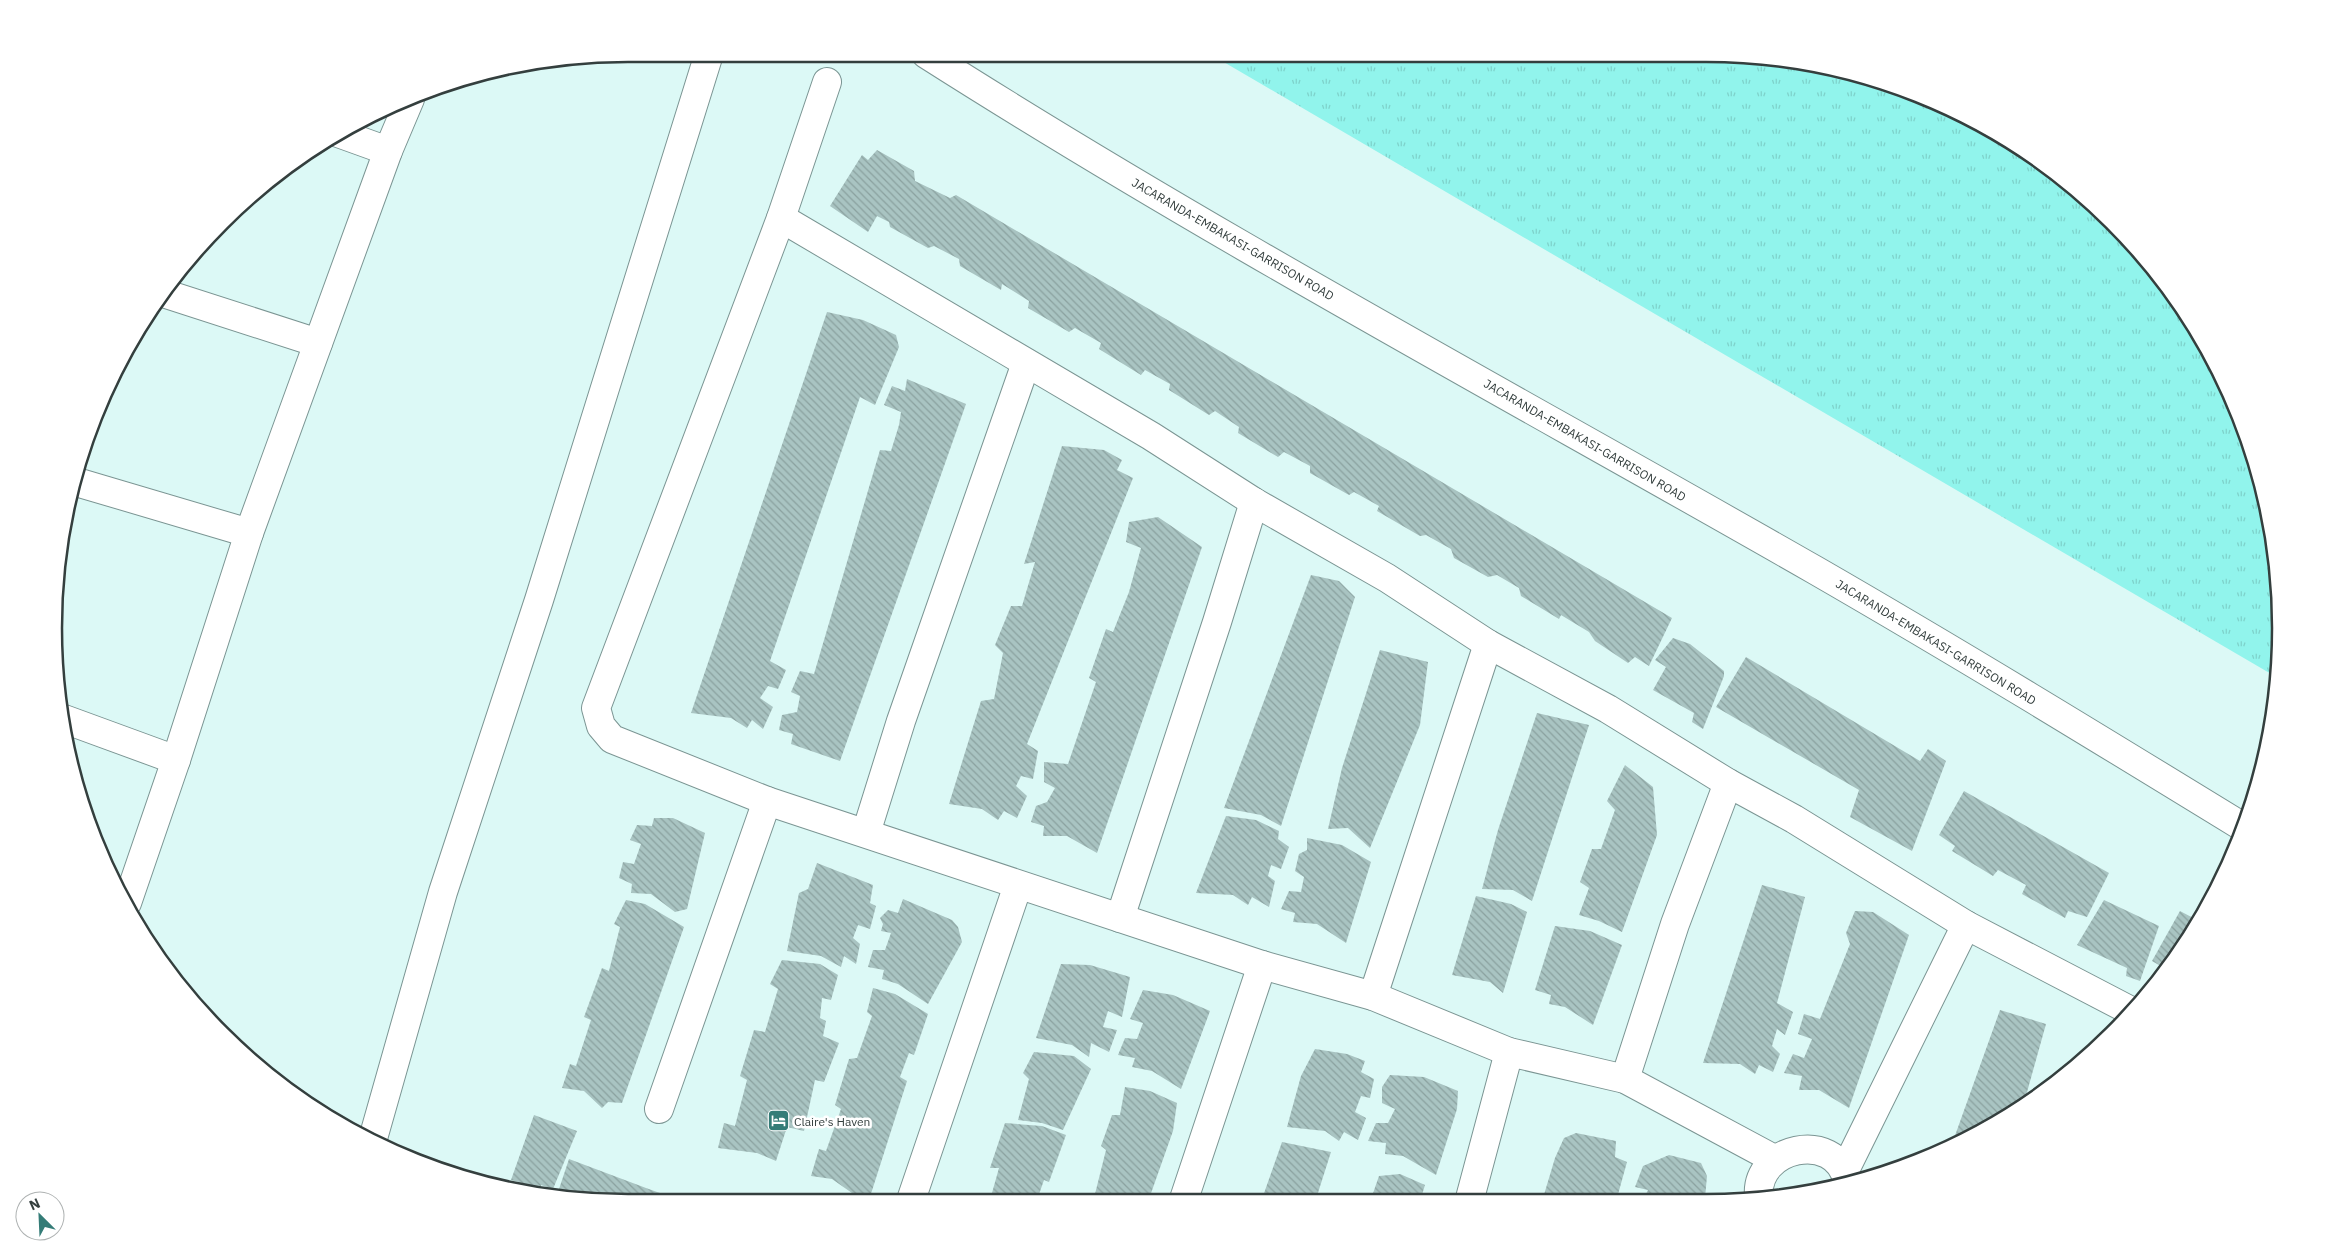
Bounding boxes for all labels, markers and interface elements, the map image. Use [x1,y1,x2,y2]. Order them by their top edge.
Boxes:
street label: JACARANDA-EMBAKASI-GARRISON ROAD [1129,175,1337,303]
street label: JACARANDA-EMBAKASI-GARRISON ROAD [1481,376,1689,504]
street label: JACARANDA-EMBAKASI-GARRISON ROAD [1833,576,2039,708]
hotel icon: Claire's Haven [766,1109,790,1133]
place label: Claire's Haven [794,1114,870,1129]
north arrow [15,1191,65,1241]
text: N [26,1194,43,1214]

